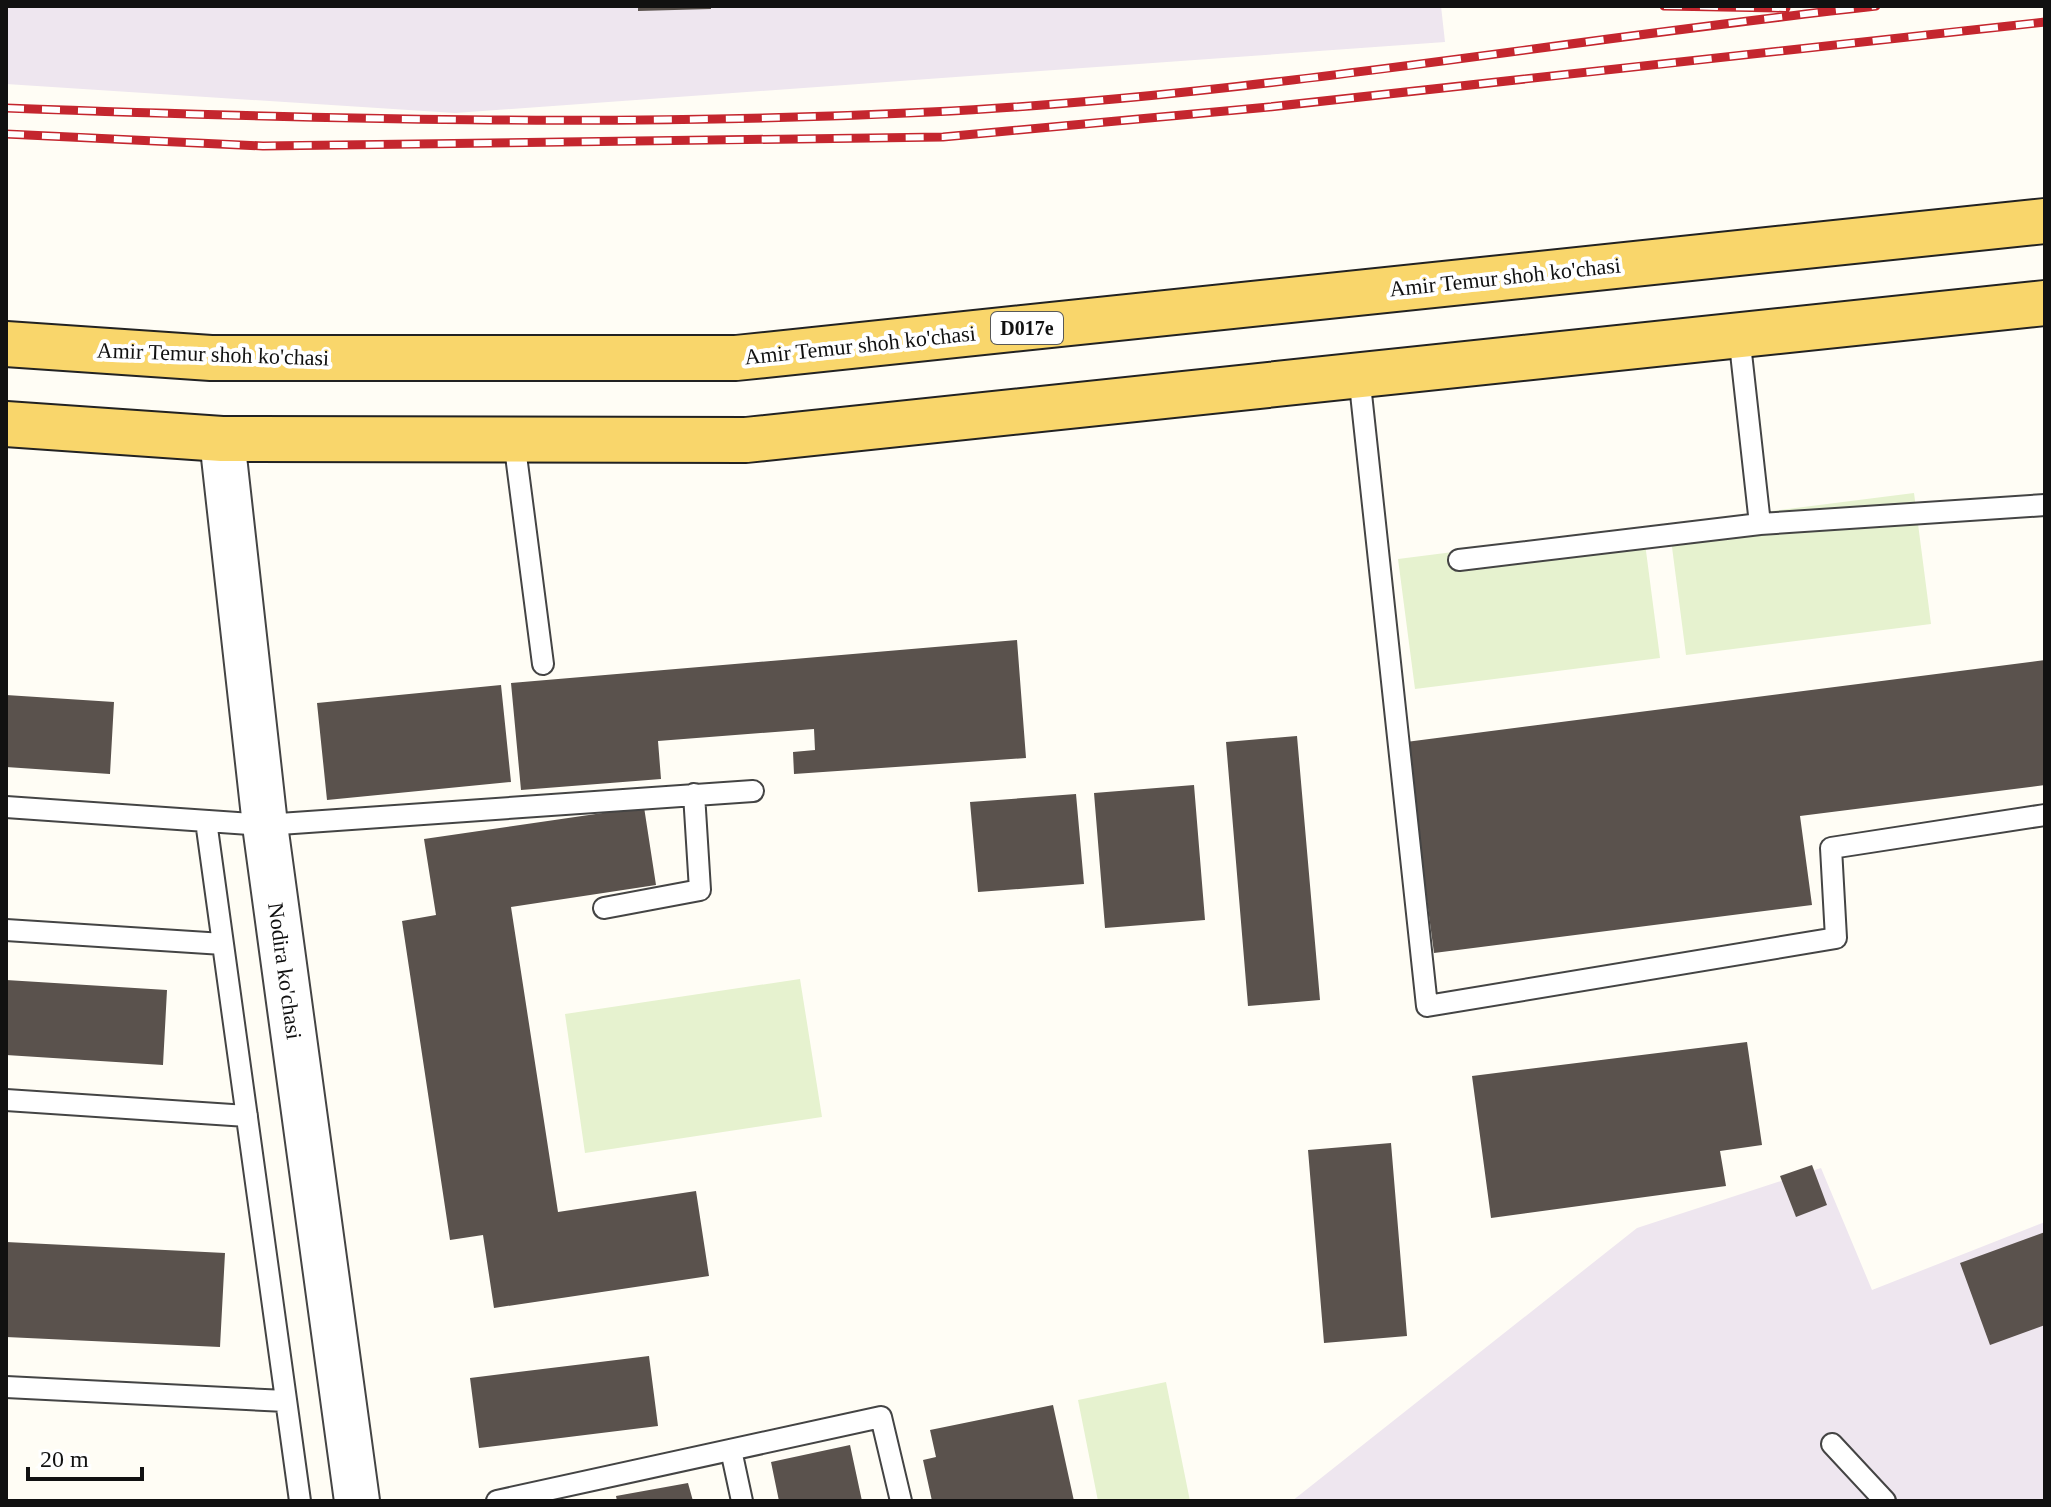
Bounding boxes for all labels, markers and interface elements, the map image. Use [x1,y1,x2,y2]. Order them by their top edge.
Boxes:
street label: Amir Temur shoh ko'chasi [1388,252,1622,302]
road number: D017e [991,312,1063,344]
street label: Amir Temur shoh ko'chasi [743,320,977,370]
street label: Amir Temur shoh ko'chasi [96,337,330,371]
street label: Nodira ko'chasi [263,901,307,1041]
scale bar [28,1431,142,1481]
text: 20 m [40,1446,89,1472]

